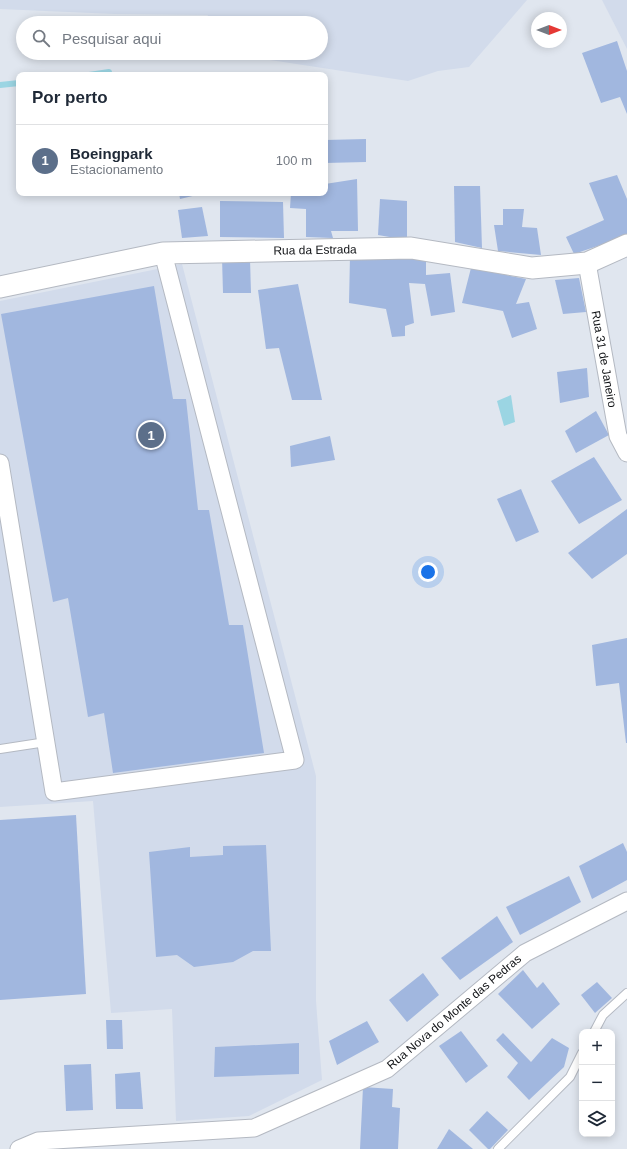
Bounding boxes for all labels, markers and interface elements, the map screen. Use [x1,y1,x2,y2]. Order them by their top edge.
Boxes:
north arrow [531,12,567,48]
search box [16,16,328,60]
icon: search [30,27,52,49]
text: Pesquisar aqui [62,30,161,47]
text: Por perto [32,88,108,107]
text: Boeingpark [70,145,153,162]
text: 1 [41,153,49,168]
text: 100 m [276,153,312,168]
text: Estacionamento [70,162,163,177]
street label: Rua da Estrada [273,242,357,258]
street label: Rua 31 de Janeiro [589,309,619,409]
pin: 1 [138,420,164,450]
your location [418,562,438,582]
street label: Rua Nova do Monte das Pedras [384,952,524,1072]
map controls [579,1029,615,1137]
button: + [579,1029,615,1065]
button: − [579,1065,615,1101]
button: layers [579,1101,615,1137]

